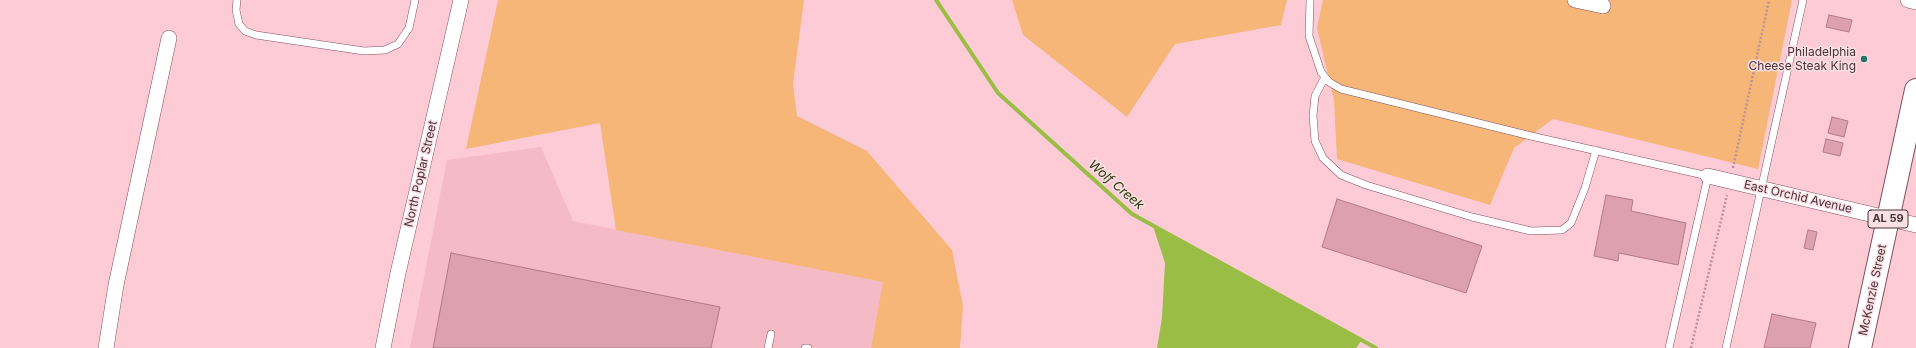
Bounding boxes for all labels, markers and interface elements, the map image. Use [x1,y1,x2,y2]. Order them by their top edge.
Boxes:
place label: Philadelphia Cheese Steak King [1749,45,1856,73]
marker: Philadelphia Cheese Steak King [1859,54,1869,64]
street label: North Poplar Street [402,119,440,229]
water label: Wolf Creek [1085,157,1147,213]
street label: East Orchid Avenue [1742,178,1854,216]
road number: AL 59 [1868,210,1908,228]
street label: McKenzie Street [1856,243,1890,337]

